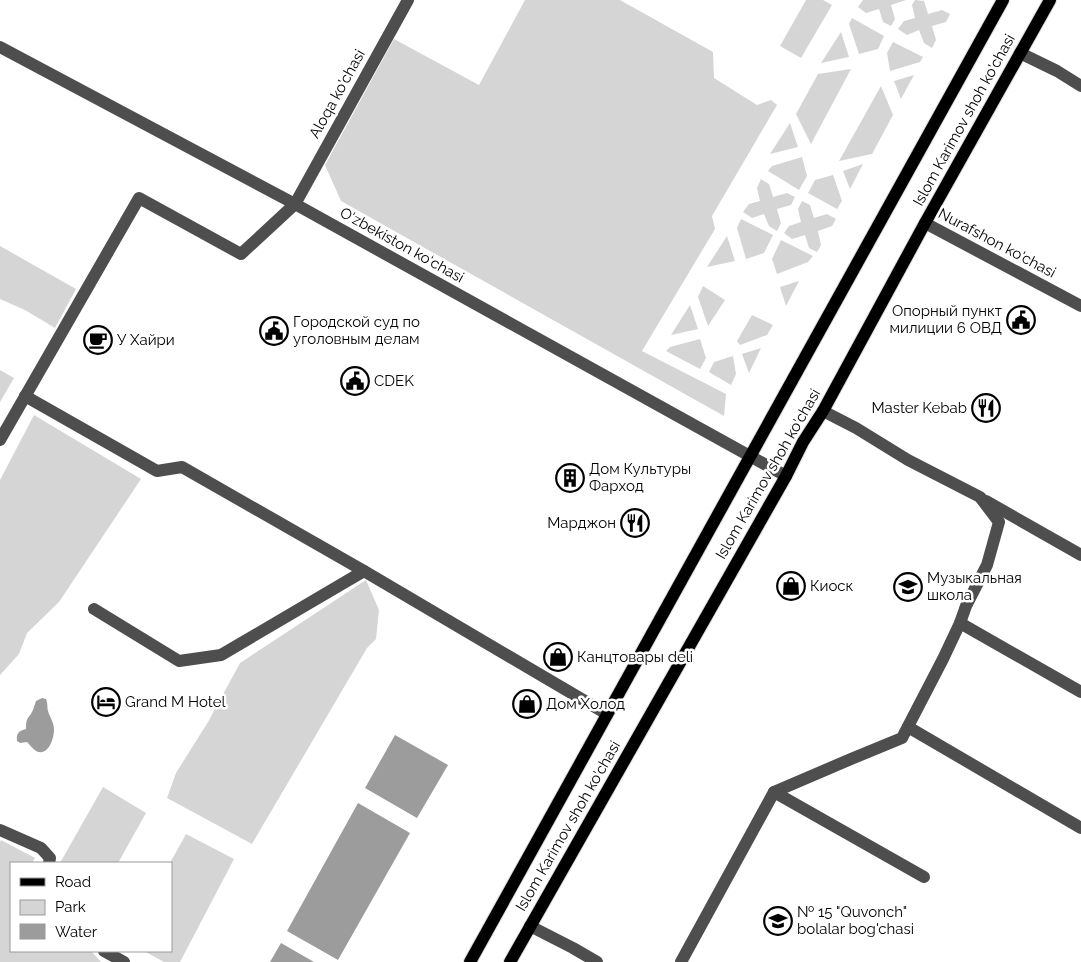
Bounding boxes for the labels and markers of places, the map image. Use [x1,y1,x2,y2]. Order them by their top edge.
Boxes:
place label: Опорный пункт милиции 6 ОВД [890,302,1002,337]
public building icon: Опорный пункт милиции 6 ОВД [1006,305,1036,335]
place label: Городской суд по уголовным делам [293,313,420,348]
public building icon: Городской суд по уголовным делам [259,316,289,346]
cafe icon: У Хайри [83,325,113,355]
place label: У Хайри [117,331,175,349]
public building icon: CDEK [340,366,370,396]
place label: CDEK [374,372,414,390]
restaurant icon: Master Kebab [971,393,1001,423]
place label: Master Kebab [871,399,967,417]
place label: Дом Культуры Фарход [589,460,691,495]
building icon: Дом Культуры Фарход [555,463,585,493]
restaurant icon: Марджон [620,508,650,538]
place label: Марджон [547,514,616,532]
place label: Музыкальная школа [927,569,1022,604]
shop icon: Киоск [776,571,806,601]
school or university icon: Музыкальная школа [893,572,923,602]
place label: Киоск [810,577,854,595]
shop icon: Канцтовары deli [543,642,573,672]
place label: Канцтовары deli [577,648,693,666]
hotel icon: Grand M Hotel [91,687,121,717]
shop icon: Дом Холод [512,689,542,719]
place label: Grand M Hotel [125,693,226,711]
place label: Дом Холод [546,695,625,713]
place label: № 15 "Quvonch" bolalar bog'chasi [797,903,914,938]
school or university icon: № 15 "Quvonch" bolalar bog'chasi [763,906,793,936]

